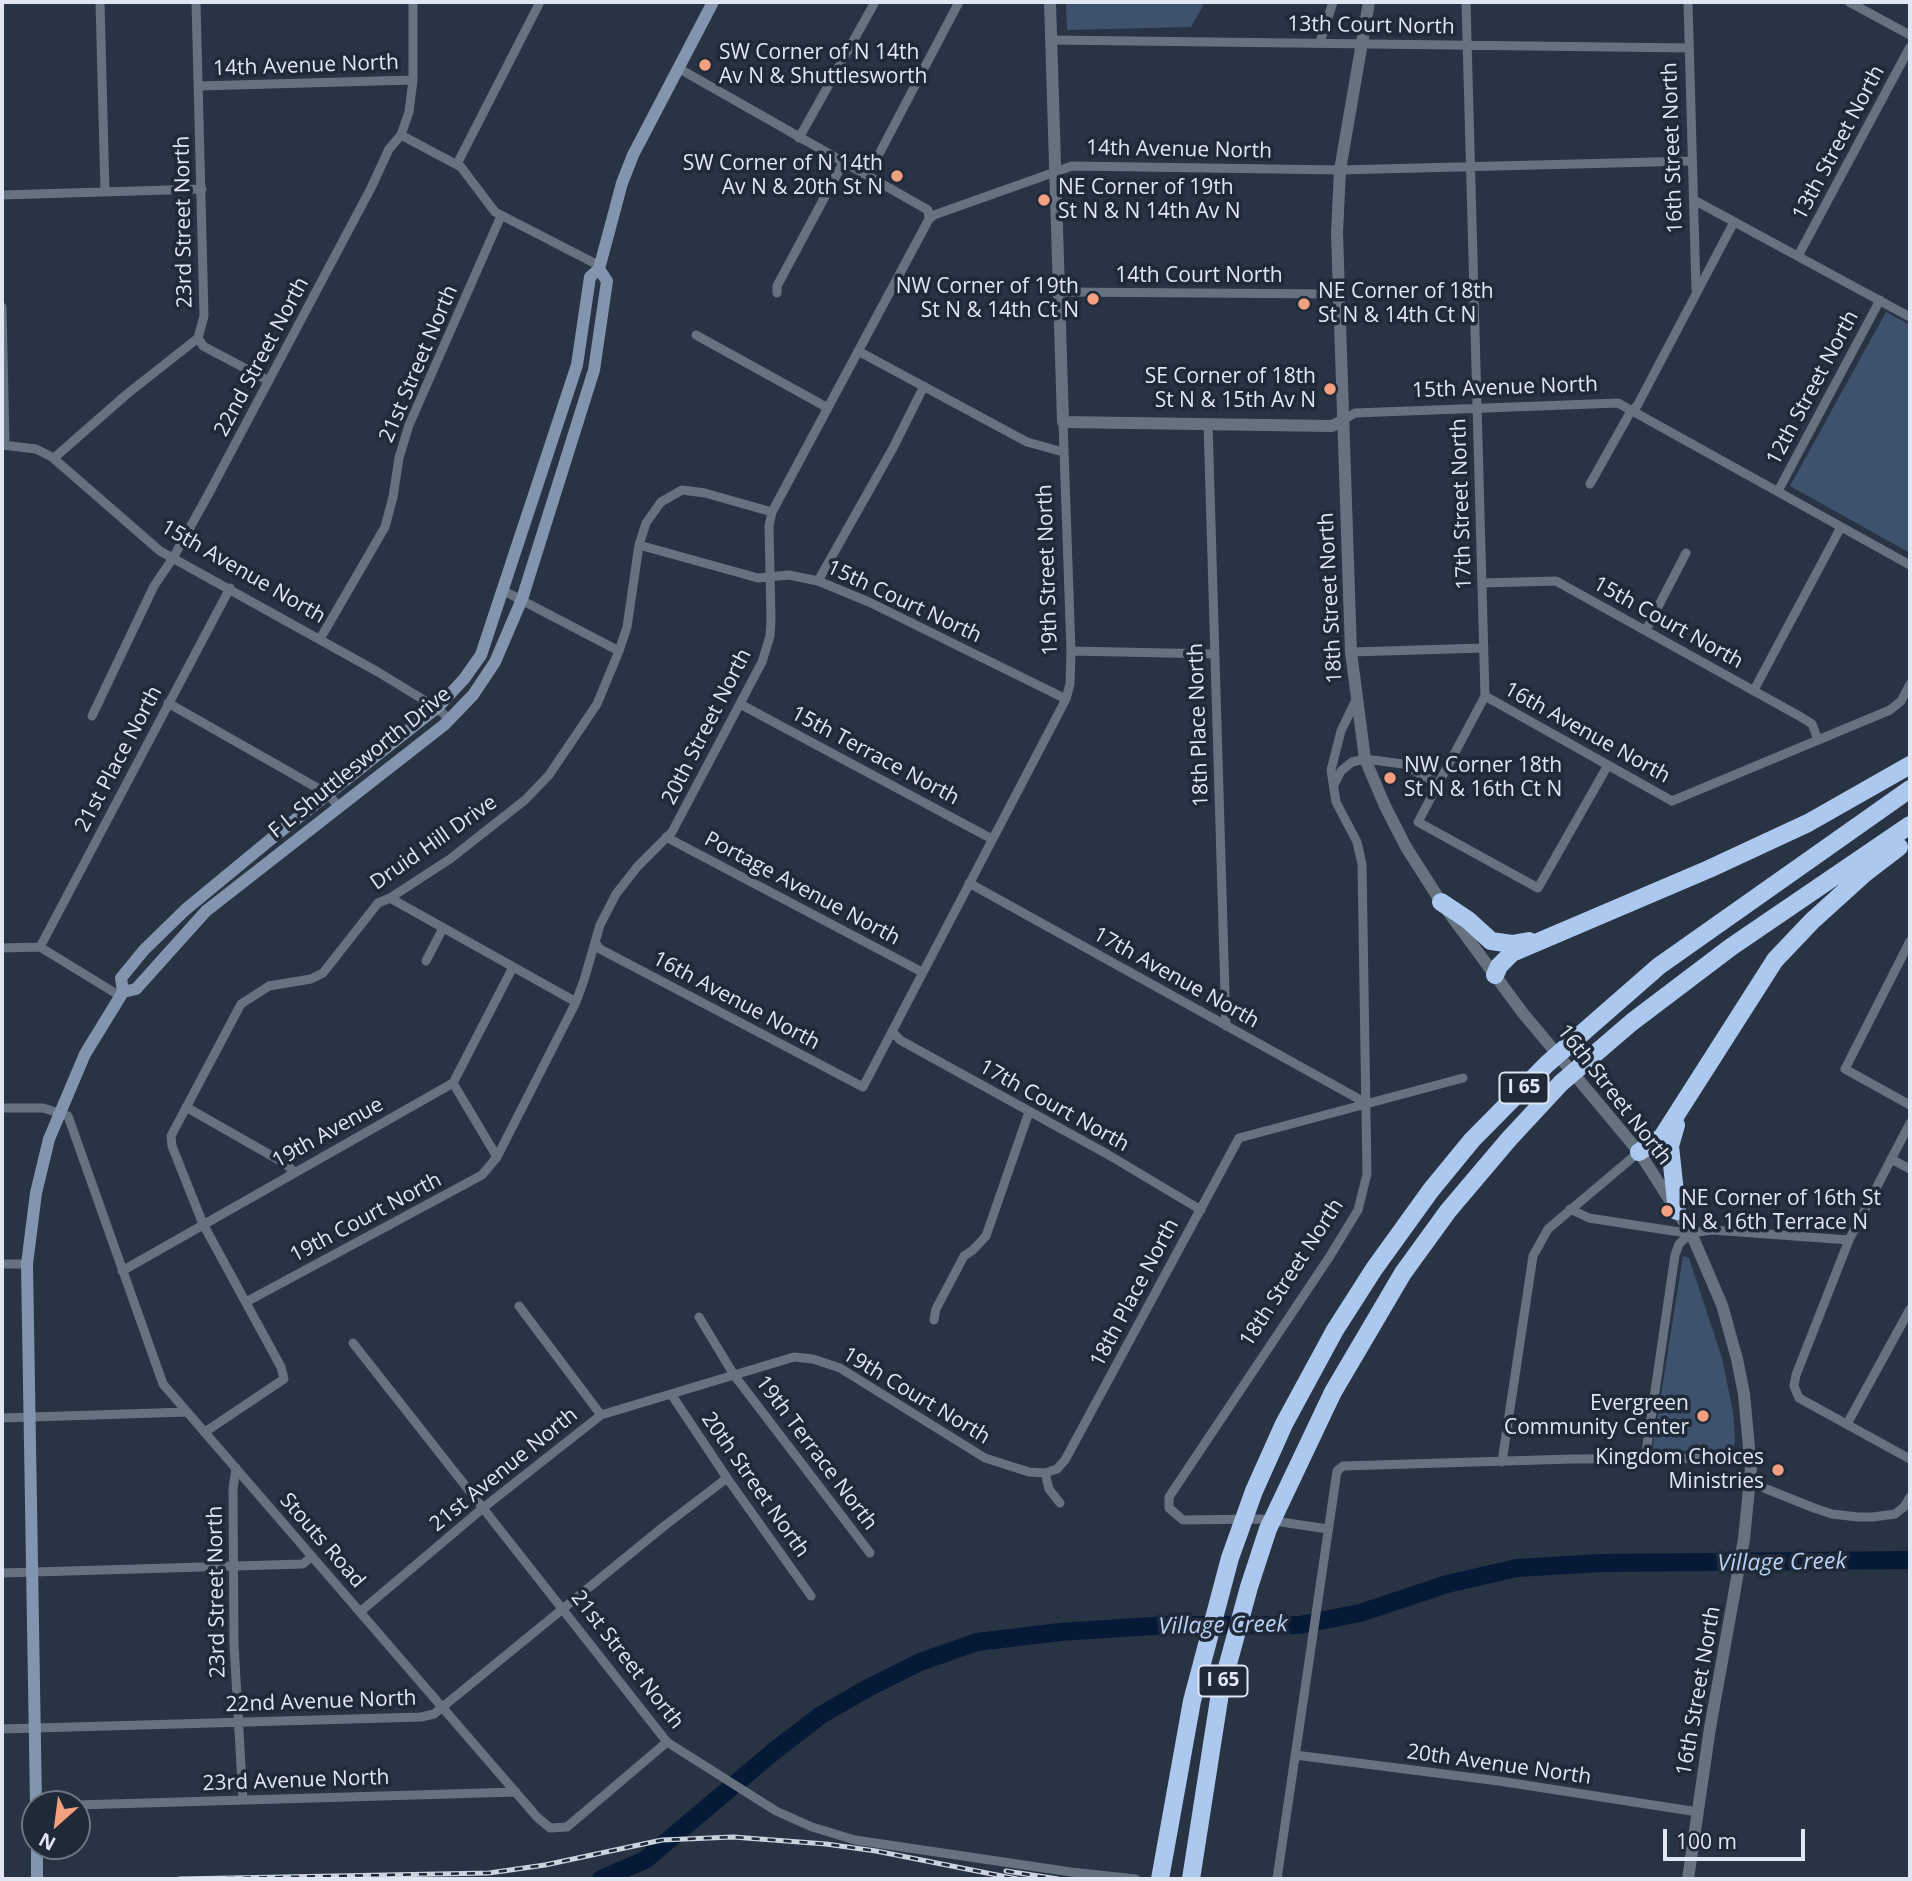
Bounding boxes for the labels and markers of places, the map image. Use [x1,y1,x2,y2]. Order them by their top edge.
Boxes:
place label: SW Corner of N 14th Av N & Shuttlesworth [719,40,927,90]
marker: SW Corner of N 14th Av N & Shuttlesworth [697,57,713,73]
place label: SW Corner of N 14th Av N & 20th St N [683,151,883,201]
marker: SW Corner of N 14th Av N & 20th St N [889,168,905,184]
place label: NE Corner of 19th St N & N 14th Av N [1058,175,1241,225]
marker: NE Corner of 19th St N & N 14th Av N [1036,192,1052,208]
place label: NW Corner of 19th St N & 14th Ct N [896,274,1079,324]
place label: NE Corner of 18th St N & 14th Ct N [1318,279,1494,329]
marker: NW Corner of 19th St N & 14th Ct N [1085,291,1101,307]
marker: NE Corner of 18th St N & 14th Ct N [1296,296,1312,312]
place label: SE Corner of 18th St N & 15th Av N [1145,364,1316,414]
marker: SE Corner of 18th St N & 15th Av N [1322,381,1338,397]
place label: NW Corner 18th St N & 16th Ct N [1404,753,1562,803]
marker: NW Corner 18th St N & 16th Ct N [1382,770,1398,786]
place label: NE Corner of 16th St N & 16th Terrace N [1681,1186,1881,1236]
marker: NE Corner of 16th St N & 16th Terrace N [1659,1203,1675,1219]
place label: Evergreen Community Center [1504,1391,1689,1441]
marker: Evergreen Community Center [1695,1408,1711,1424]
place label: Kingdom Choices Ministries [1595,1445,1764,1495]
marker: Kingdom Choices Ministries [1770,1462,1786,1478]

